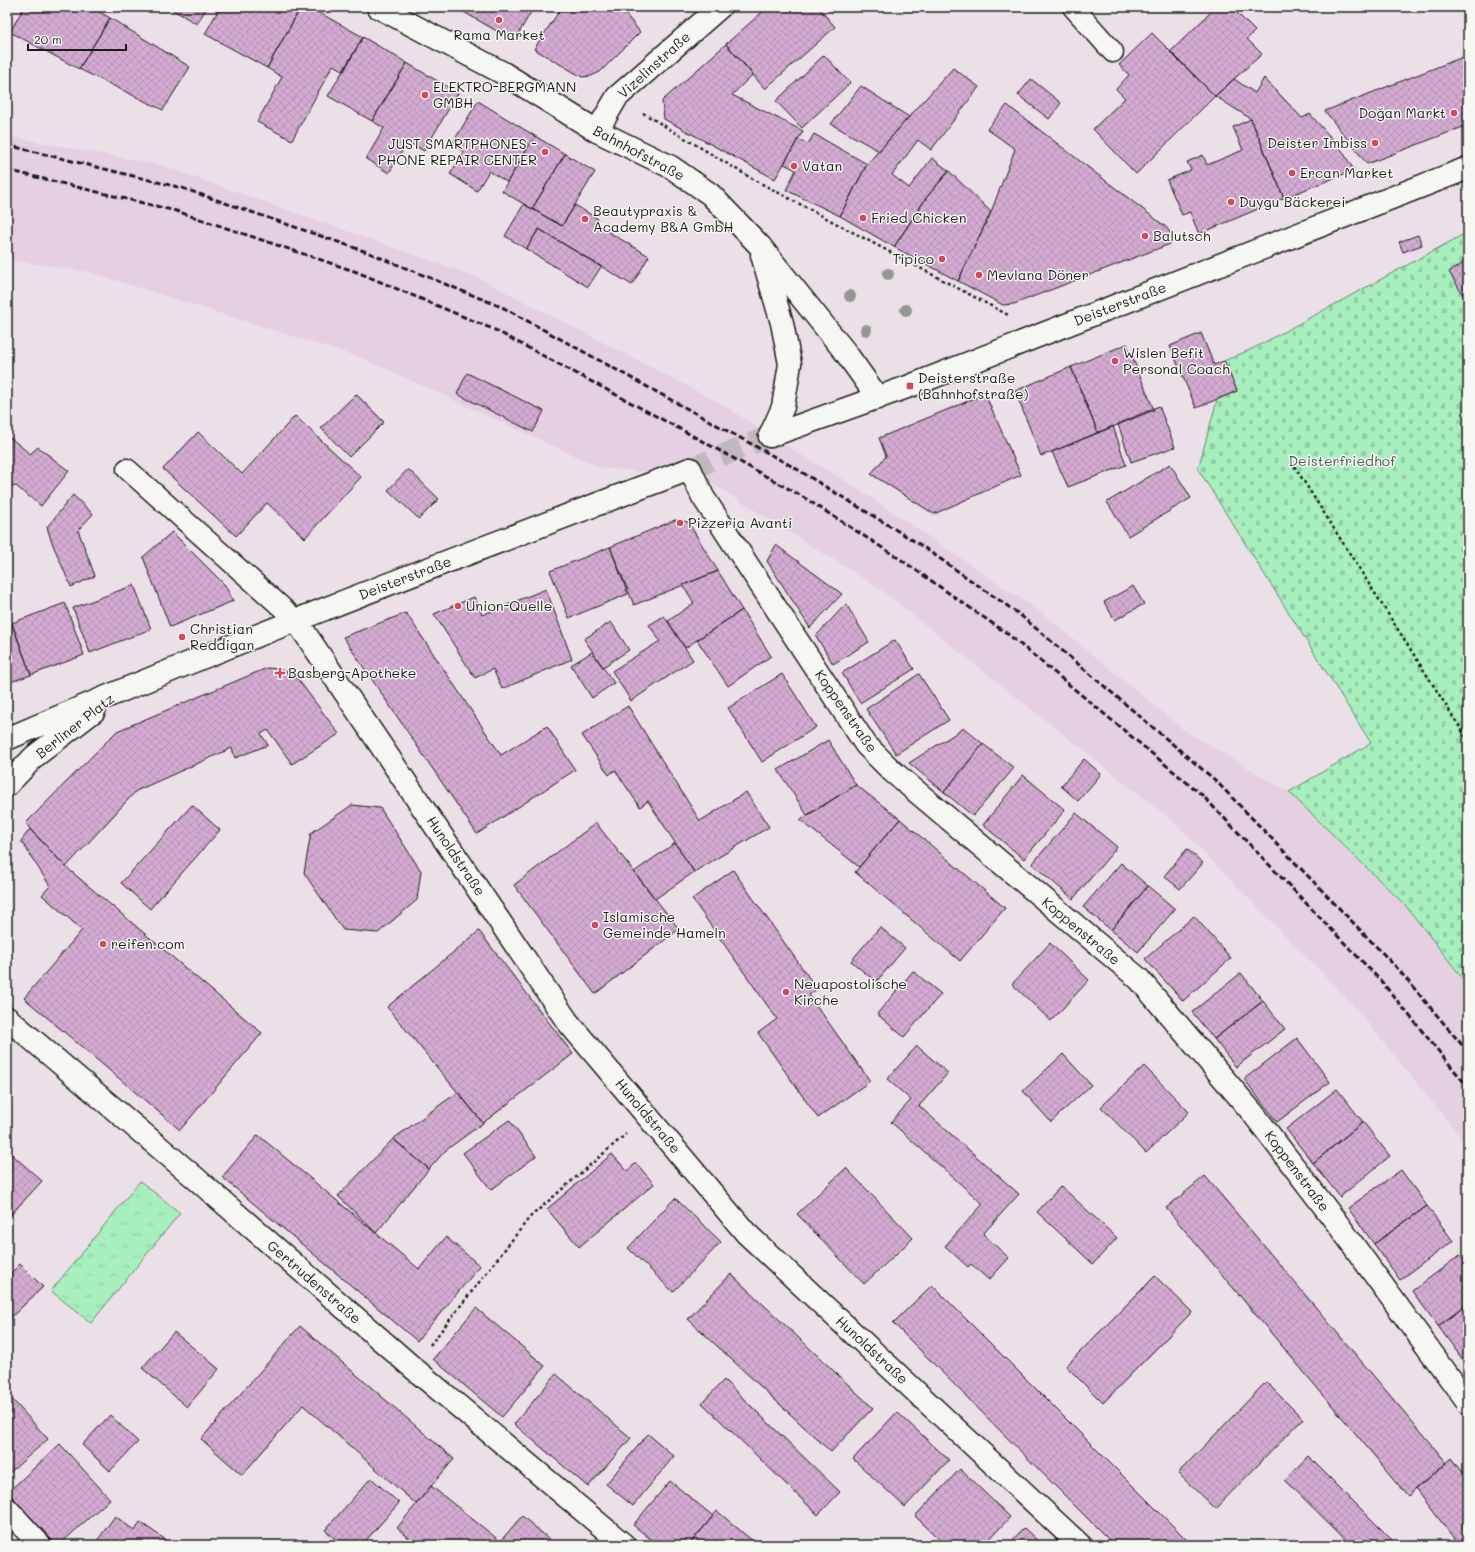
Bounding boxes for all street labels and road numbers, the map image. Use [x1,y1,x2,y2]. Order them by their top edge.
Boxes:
street label: Vizelinstraße [613,27,694,102]
street label: Bahnhofstraße [590,120,688,185]
street label: Deisterstraße [1071,277,1169,330]
street label: Deisterstraße [356,551,454,604]
street label: Koppenstraße [811,666,882,756]
street label: Berliner Platz [31,689,118,762]
street label: Hunoldstraße [423,812,490,899]
street label: Koppenstraße [1038,892,1124,969]
street label: Hunoldstraße [611,1074,685,1157]
street label: Koppenstraße [1261,1126,1334,1215]
street label: Gertrudenstraße [263,1236,365,1328]
street label: Hunoldstraße [832,1311,913,1388]

